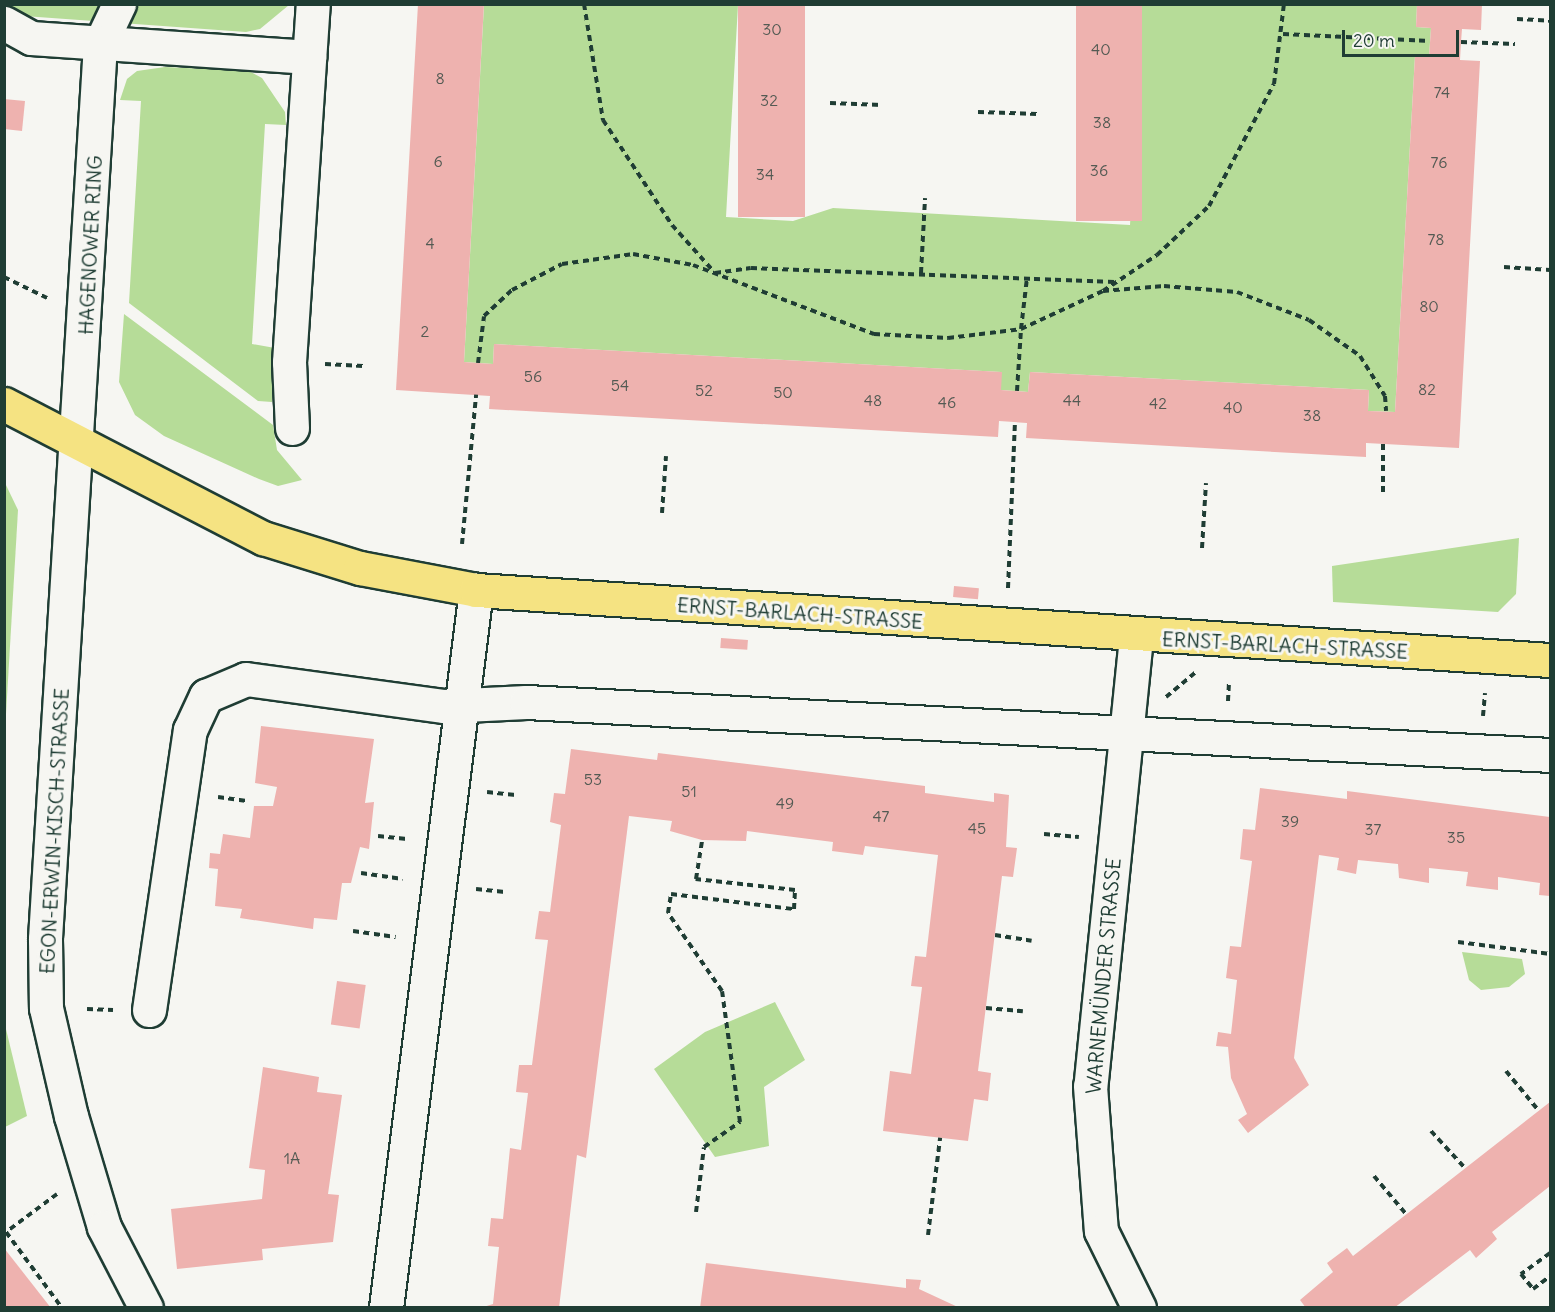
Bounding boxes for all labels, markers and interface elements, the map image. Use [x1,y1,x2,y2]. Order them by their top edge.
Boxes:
scale bar [1345,18,1462,56]
house number: 30 [762,19,782,39]
text: 20 m [1353,29,1395,52]
house number: 40 [1091,39,1111,59]
house number: 8 [435,68,445,88]
house number: 74 [1434,82,1450,102]
house number: 32 [760,90,778,110]
house number: 38 [1093,112,1111,132]
house number: 6 [433,151,443,171]
house number: 76 [1431,152,1447,172]
street label: HAGENOWER RING [73,155,107,335]
house number: 36 [1090,160,1108,180]
house number: 34 [756,164,774,184]
house number: 78 [1427,229,1445,249]
house number: 4 [425,233,435,253]
house number: 80 [1419,296,1439,316]
house number: 2 [421,321,429,341]
house number: 56 [524,366,542,386]
house number: 54 [611,375,629,395]
house number: 82 [1418,379,1436,399]
house number: 52 [695,380,713,400]
house number: 50 [773,382,793,402]
house number: 48 [864,390,882,410]
house number: 44 [1063,390,1081,410]
house number: 46 [938,392,956,412]
house number: 42 [1149,393,1167,413]
house number: 40 [1223,397,1243,417]
house number: 38 [1303,405,1321,425]
street label: ERNST-BARLACH-STRASSE [676,592,924,634]
street label: ERNST-BARLACH-STRASSE [1161,627,1409,663]
street label: EGON-ERWIN-KISCH-STRASSE [35,687,73,975]
house number: 53 [584,769,602,789]
house number: 51 [681,781,697,801]
house number: 49 [776,793,794,813]
house number: 47 [873,806,889,826]
house number: 39 [1281,811,1299,831]
house number: 45 [968,818,986,838]
house number: 37 [1365,819,1381,839]
house number: 35 [1447,827,1465,847]
street label: WARNEMÜNDER STRASSE [1081,857,1125,1095]
house number: 1A [284,1148,300,1168]

